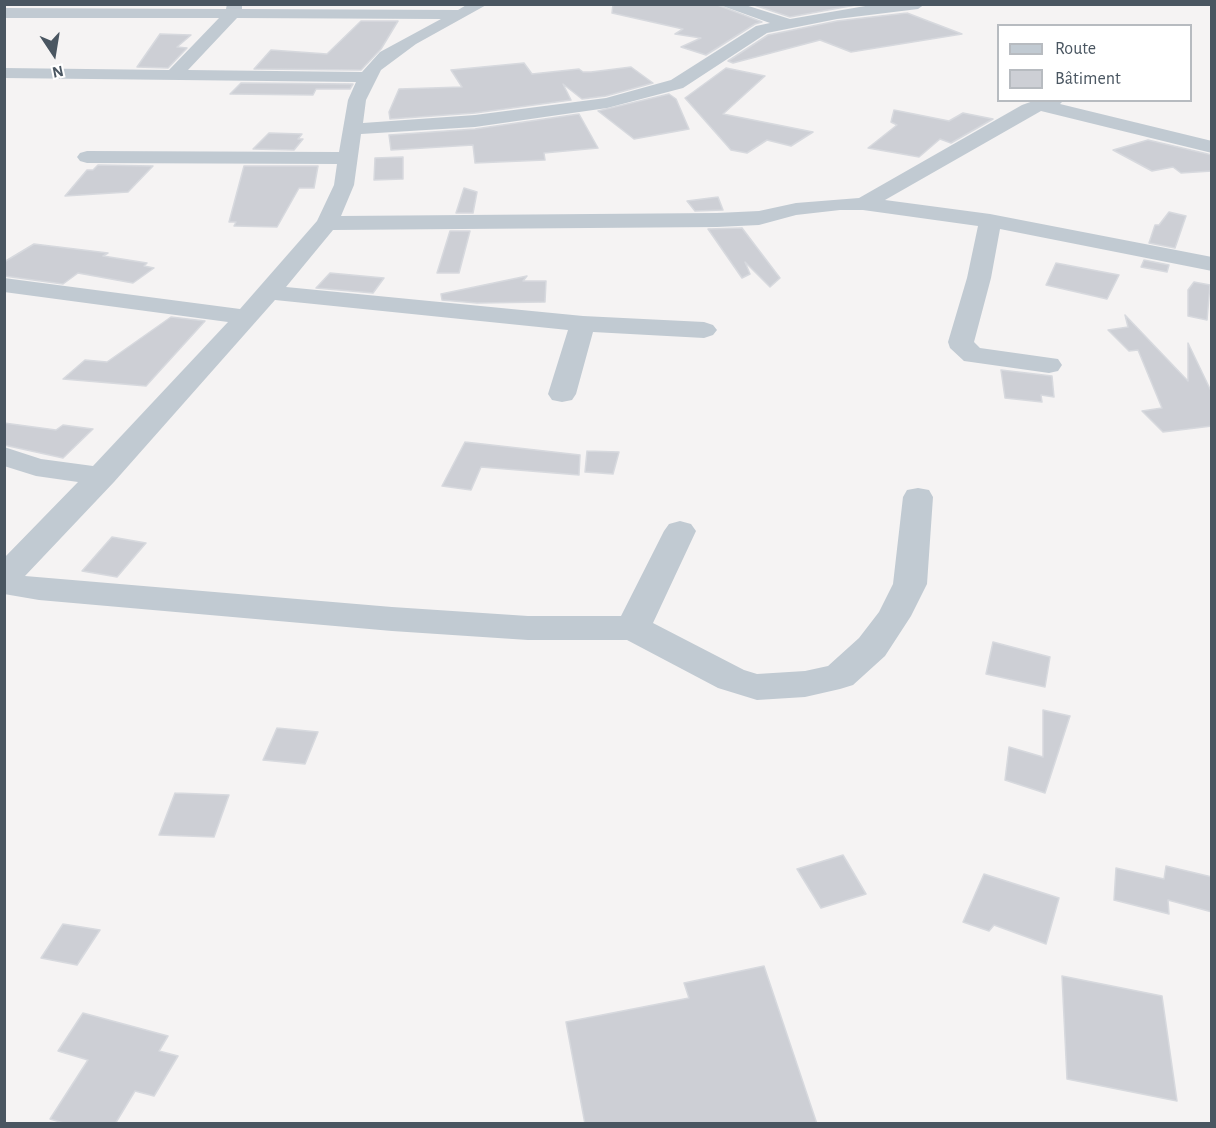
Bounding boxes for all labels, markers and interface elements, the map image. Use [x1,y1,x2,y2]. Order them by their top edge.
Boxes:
north arrow [24,24,84,84]
legend [997,24,1192,102]
text: Route [1055,40,1096,58]
text: N [51,63,65,81]
text: Bâtiment [1055,70,1121,88]

